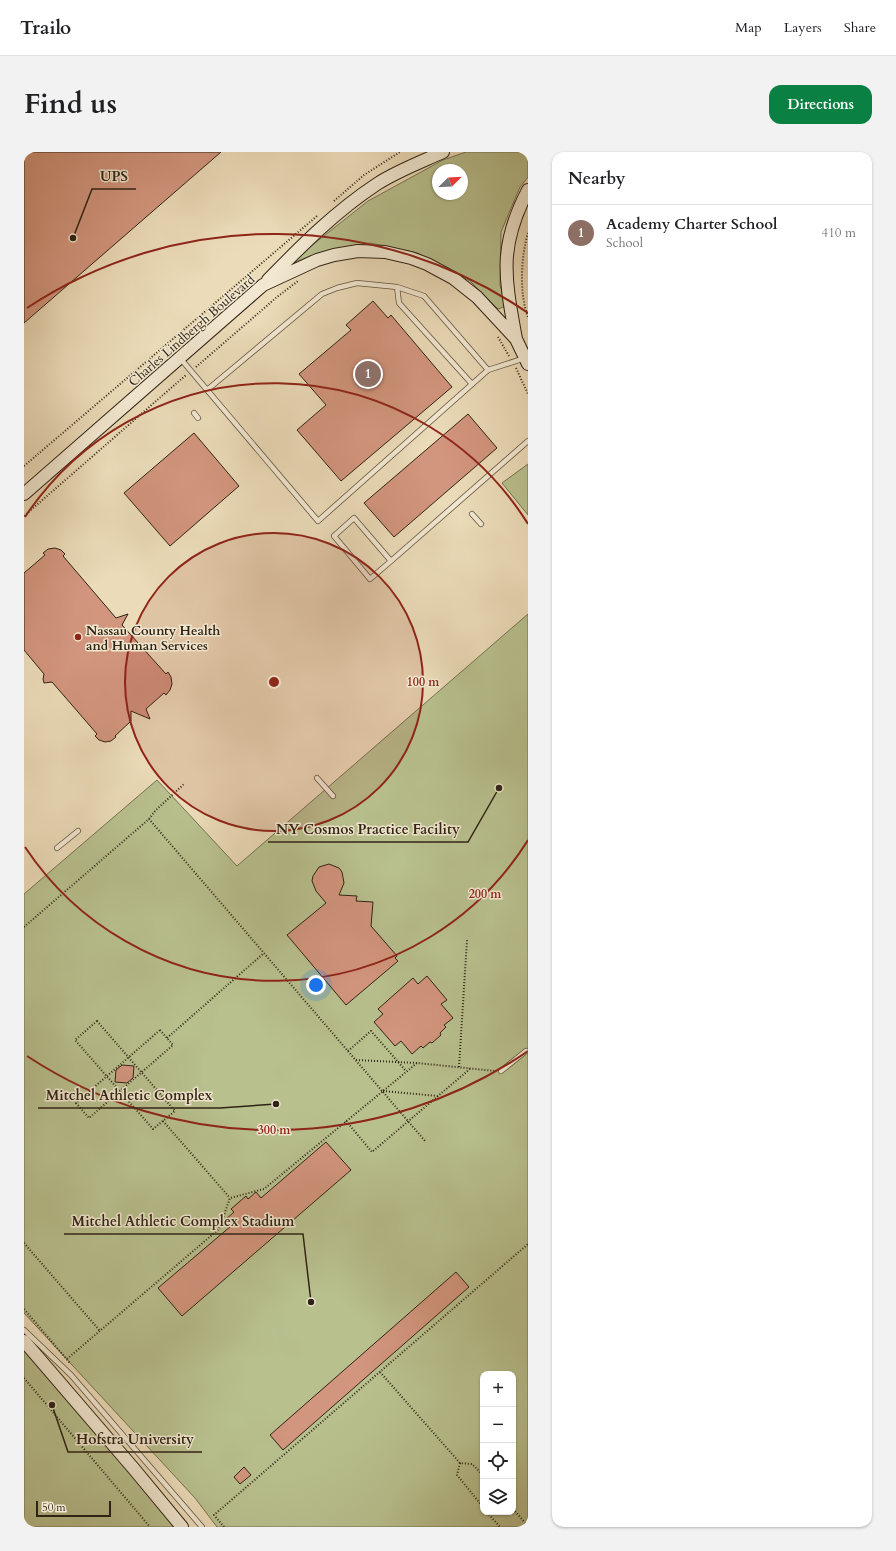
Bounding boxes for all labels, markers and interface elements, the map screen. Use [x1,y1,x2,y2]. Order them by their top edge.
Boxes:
text: Trailo [20,15,71,41]
text: Map [735,18,762,37]
text: Layers [784,18,822,37]
text: Share [844,18,876,37]
text: Find us [24,85,117,123]
button: Directions [769,85,872,124]
callout: UPS [92,163,136,189]
north arrow [432,164,468,200]
text: UPS [100,167,128,186]
text: Nearby [568,167,625,190]
text: Academy Charter School [606,214,777,234]
text: 1 [578,224,584,242]
text: 410 m [822,224,856,242]
text: School [606,234,643,252]
street label: Charles Lindbergh Boulevard [125,271,259,391]
pin: 1 [355,359,381,389]
place label: Nassau County Health and Human Services [86,622,220,655]
marker: Nassau County Health and Human Services [73,632,83,642]
text: 100 m [407,674,440,690]
centre of rings [267,675,281,689]
callout: NY Cosmos Practice Facility [268,816,468,842]
text: NY Cosmos Practice Facility [276,820,460,839]
text: 200 m [469,886,502,902]
your location [306,975,326,995]
callout: Mitchel Athletic Complex [38,1082,220,1108]
text: Mitchel Athletic Complex [46,1086,213,1105]
text: 300 m [258,1122,291,1138]
callout: Mitchel Athletic Complex Stadium [64,1208,303,1234]
text: Mitchel Athletic Complex Stadium [72,1212,295,1231]
map controls [480,1371,516,1515]
button: + [480,1371,516,1407]
button: − [480,1407,516,1443]
callout: Hofstra University [68,1426,202,1452]
text: Hofstra University [76,1430,194,1449]
button: locate [480,1443,516,1479]
button: layers [480,1479,516,1515]
scale bar [36,1499,111,1518]
text: 50 m [42,1500,66,1515]

